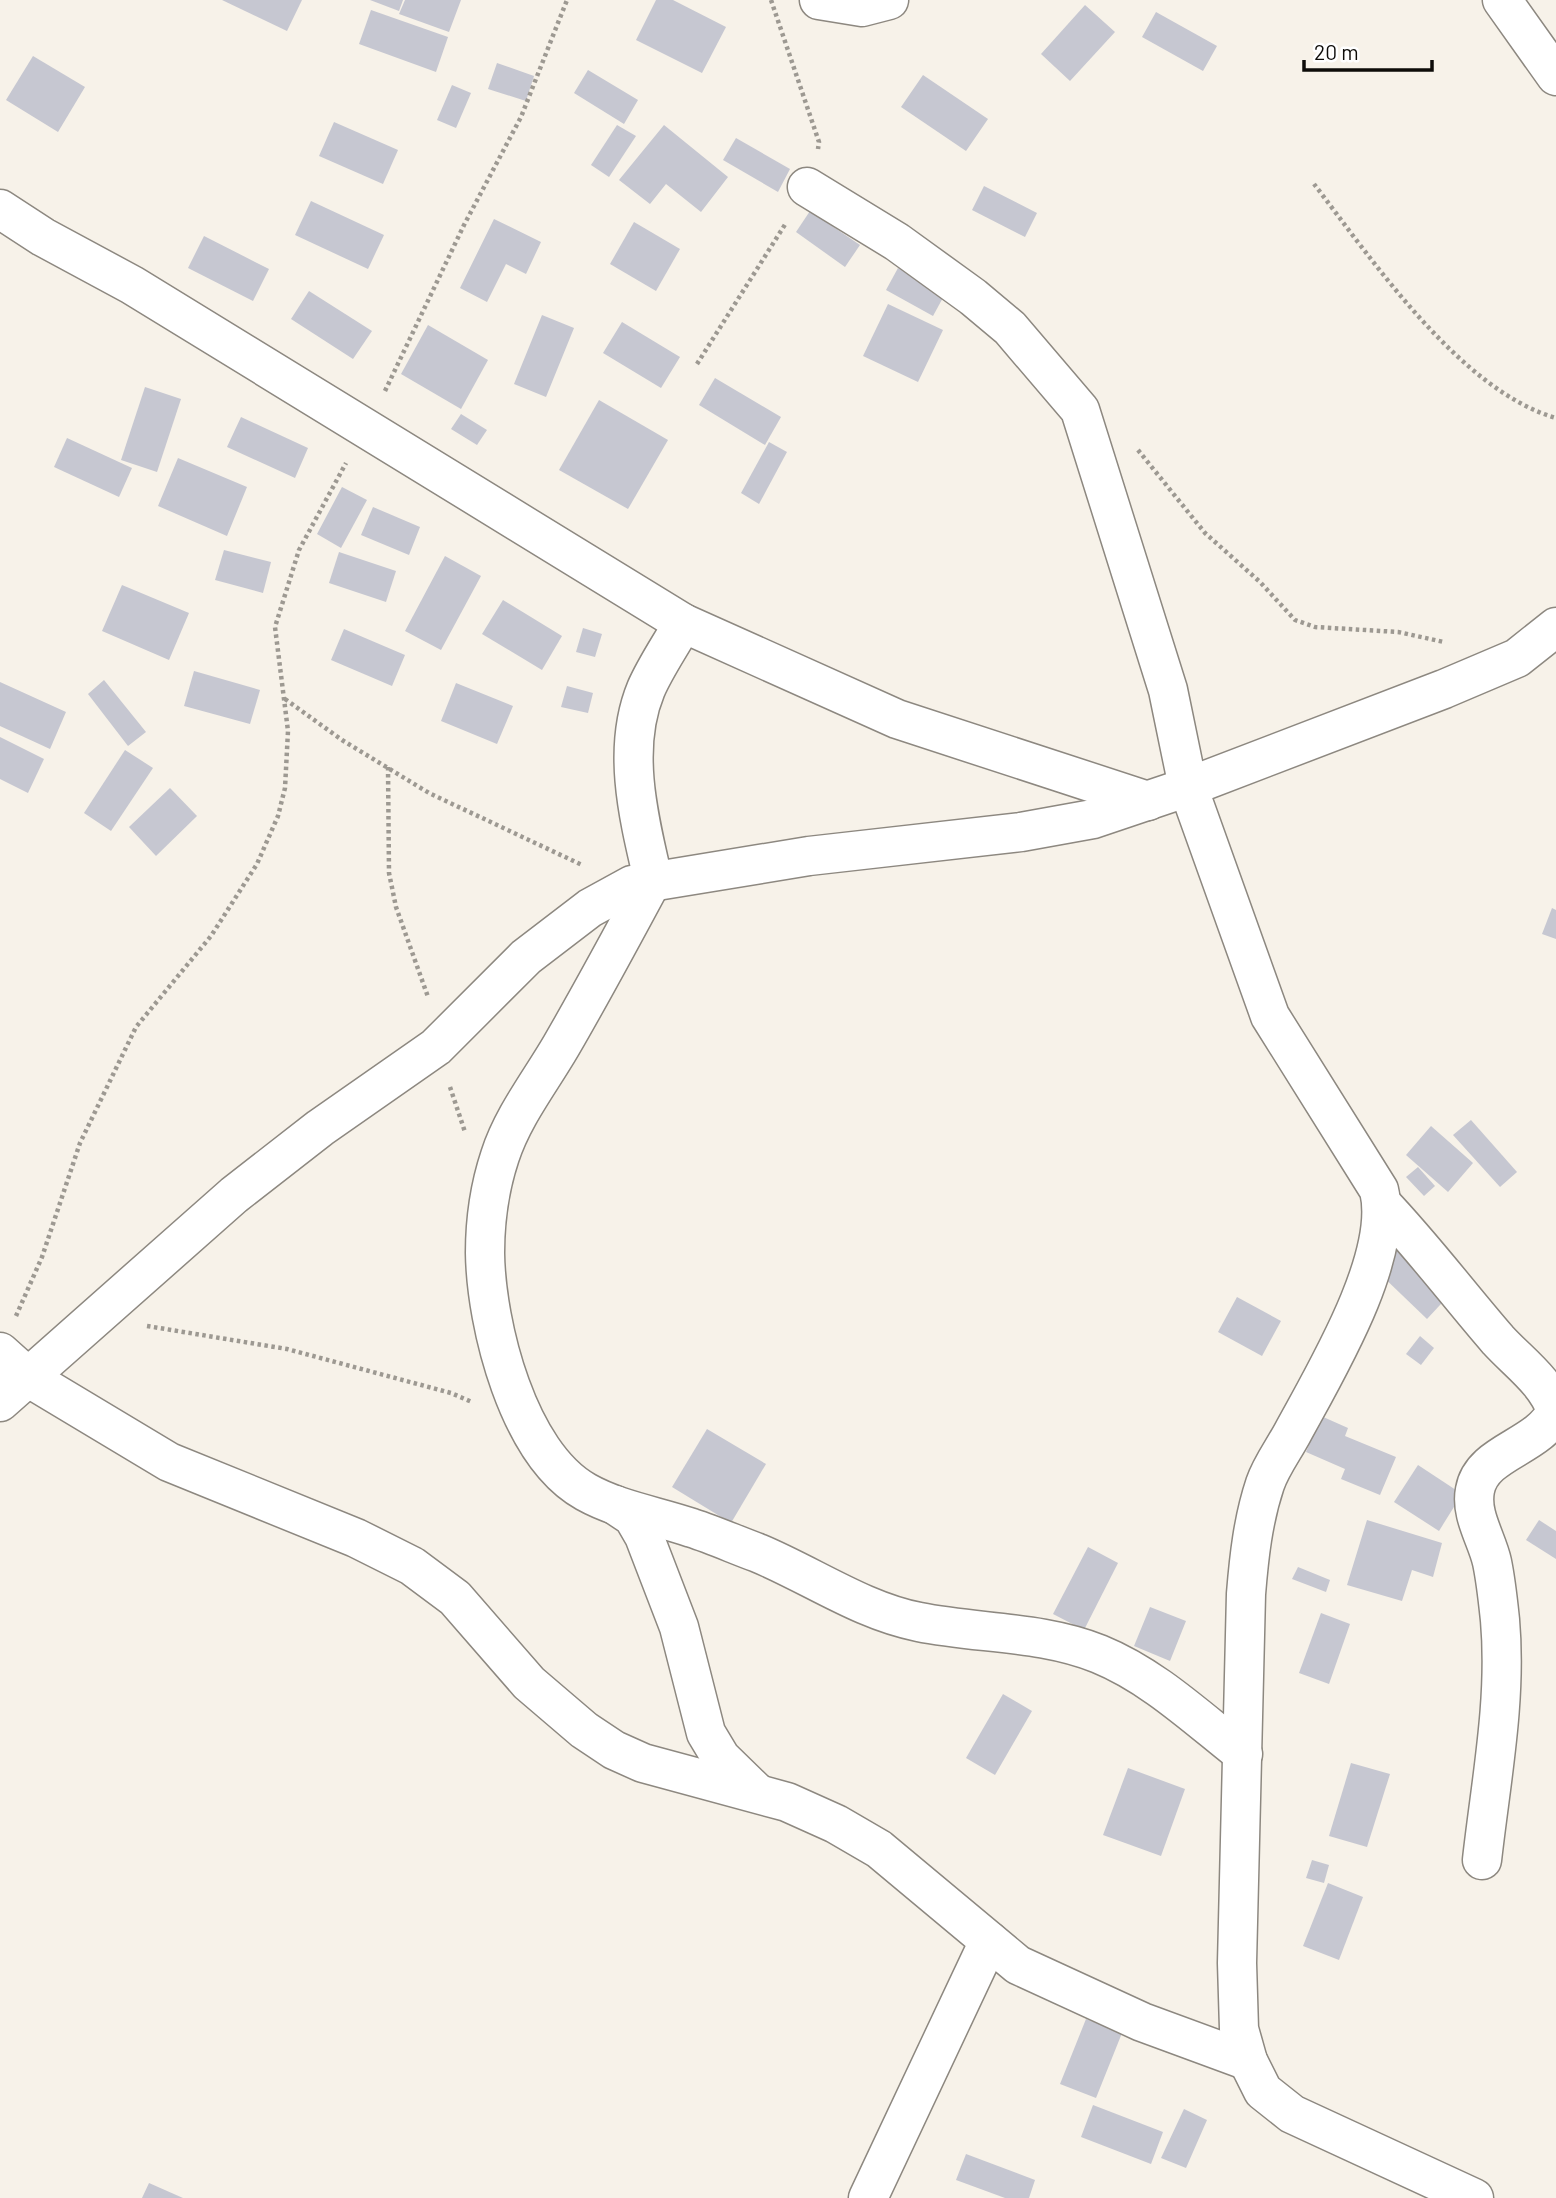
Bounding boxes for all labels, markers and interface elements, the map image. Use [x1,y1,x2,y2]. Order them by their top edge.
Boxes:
scale bar [1304,28,1432,72]
text: 20 m [1314,39,1359,64]

